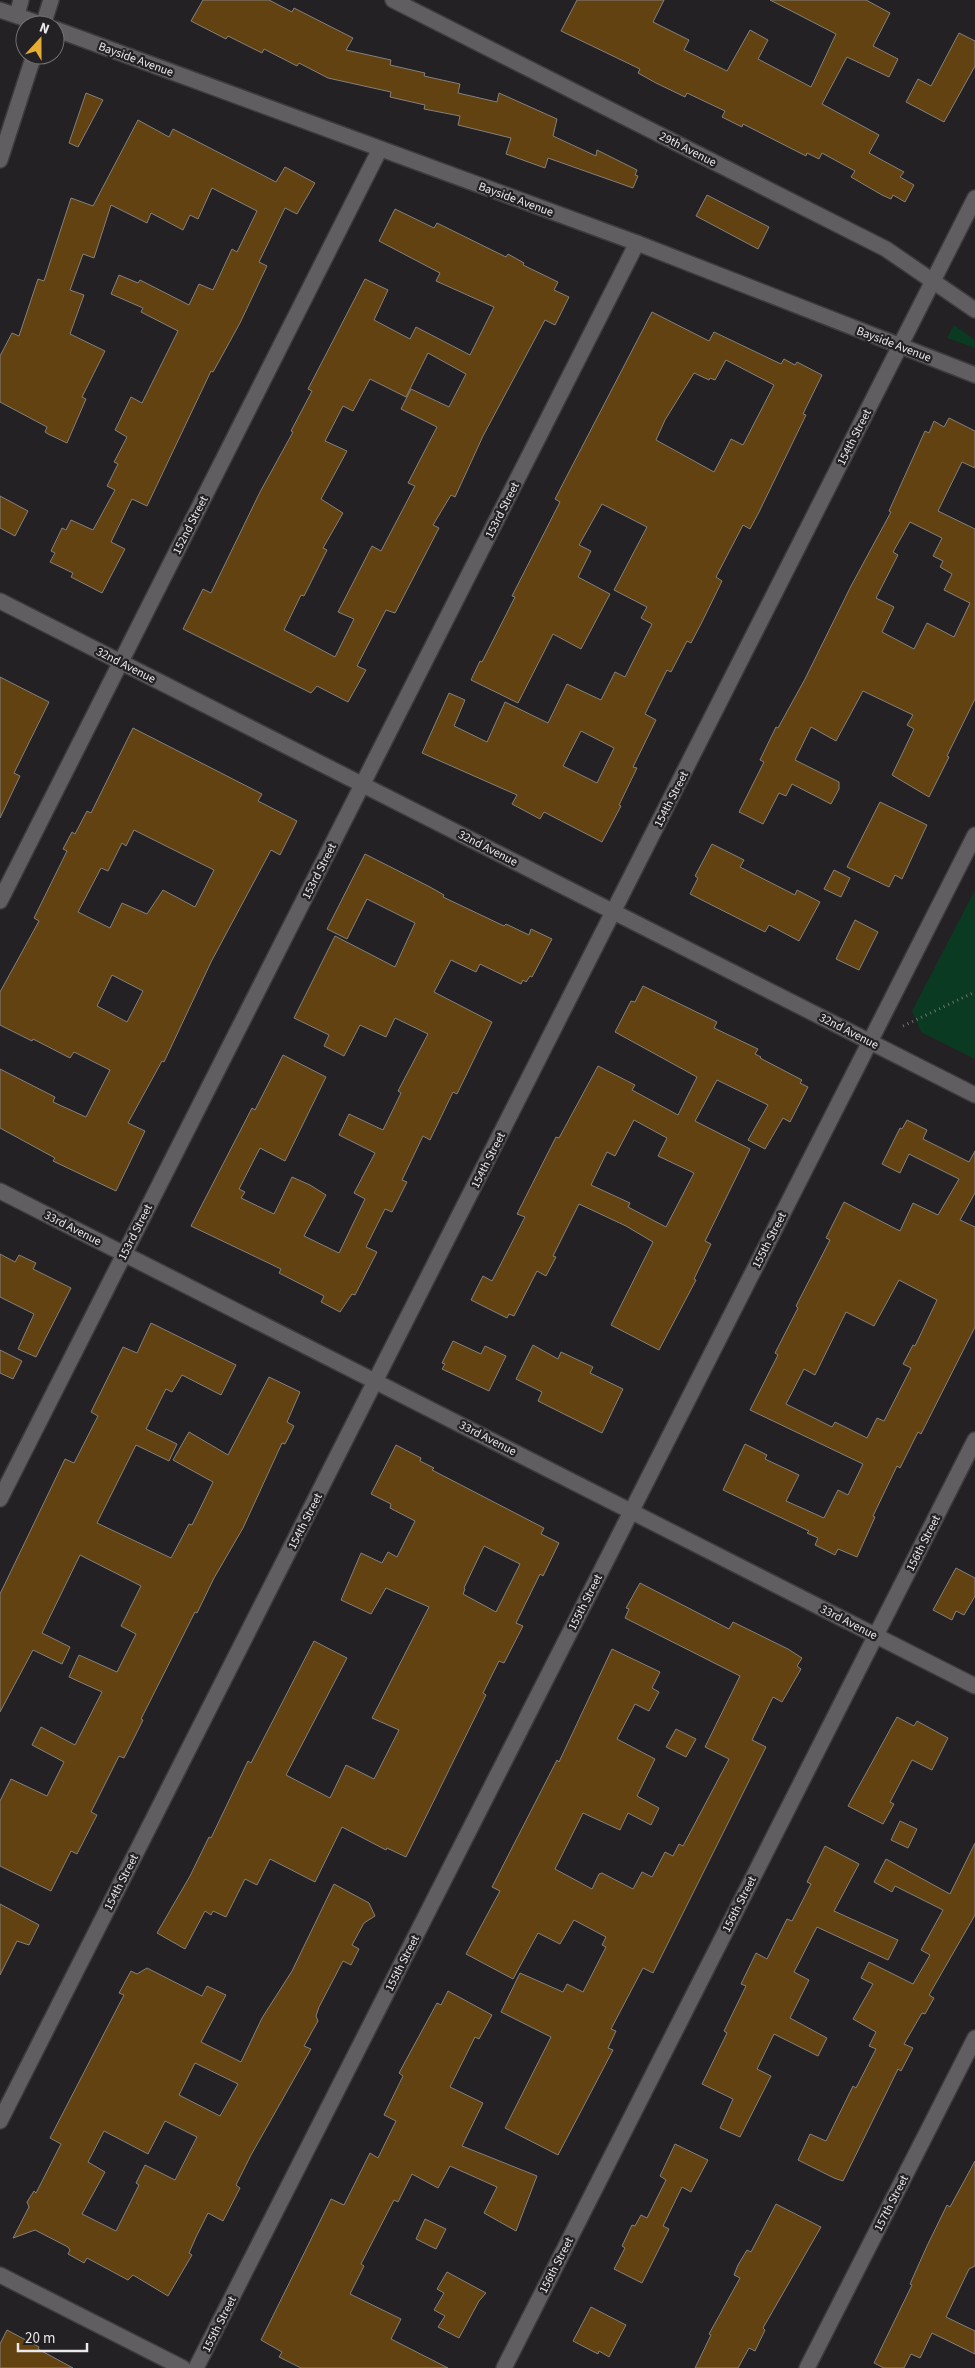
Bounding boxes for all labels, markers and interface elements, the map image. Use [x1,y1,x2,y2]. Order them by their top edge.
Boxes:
north arrow [15,15,65,65]
text: N [36,18,52,40]
street label: Bayside Avenue [96,38,176,81]
street label: 29th Avenue [656,128,719,171]
street label: Bayside Avenue [476,178,556,221]
street label: Bayside Avenue [854,322,934,367]
street label: 154th Street [833,406,876,468]
street label: 153rd Street [481,479,524,541]
street label: 152nd Street [168,493,212,557]
street label: 32nd Avenue [93,643,158,688]
street label: 154th Street [650,768,693,830]
street label: 32nd Avenue [455,826,520,871]
street label: 153rd Street [298,840,341,902]
street label: 32nd Avenue [816,1009,881,1054]
street label: 154th Street [467,1129,510,1191]
street label: 153rd Street [114,1201,157,1263]
street label: 33rd Avenue [41,1207,104,1250]
street label: 155th Street [748,1209,791,1271]
street label: 33rd Avenue [456,1417,519,1460]
street label: 154th Street [284,1490,327,1552]
street label: 156th Street [902,1512,945,1574]
street label: 155th Street [564,1571,607,1633]
street label: 33rd Avenue [817,1601,880,1644]
street label: 154th Street [100,1851,143,1913]
street label: 156th Street [718,1873,761,1935]
street label: 155th Street [381,1932,424,1994]
street label: 157th Street [870,2172,913,2234]
street label: 156th Street [535,2234,578,2296]
street label: 155th Street [198,2293,241,2355]
scale bar [18,2320,86,2352]
text: 20 m [25,2328,55,2349]

